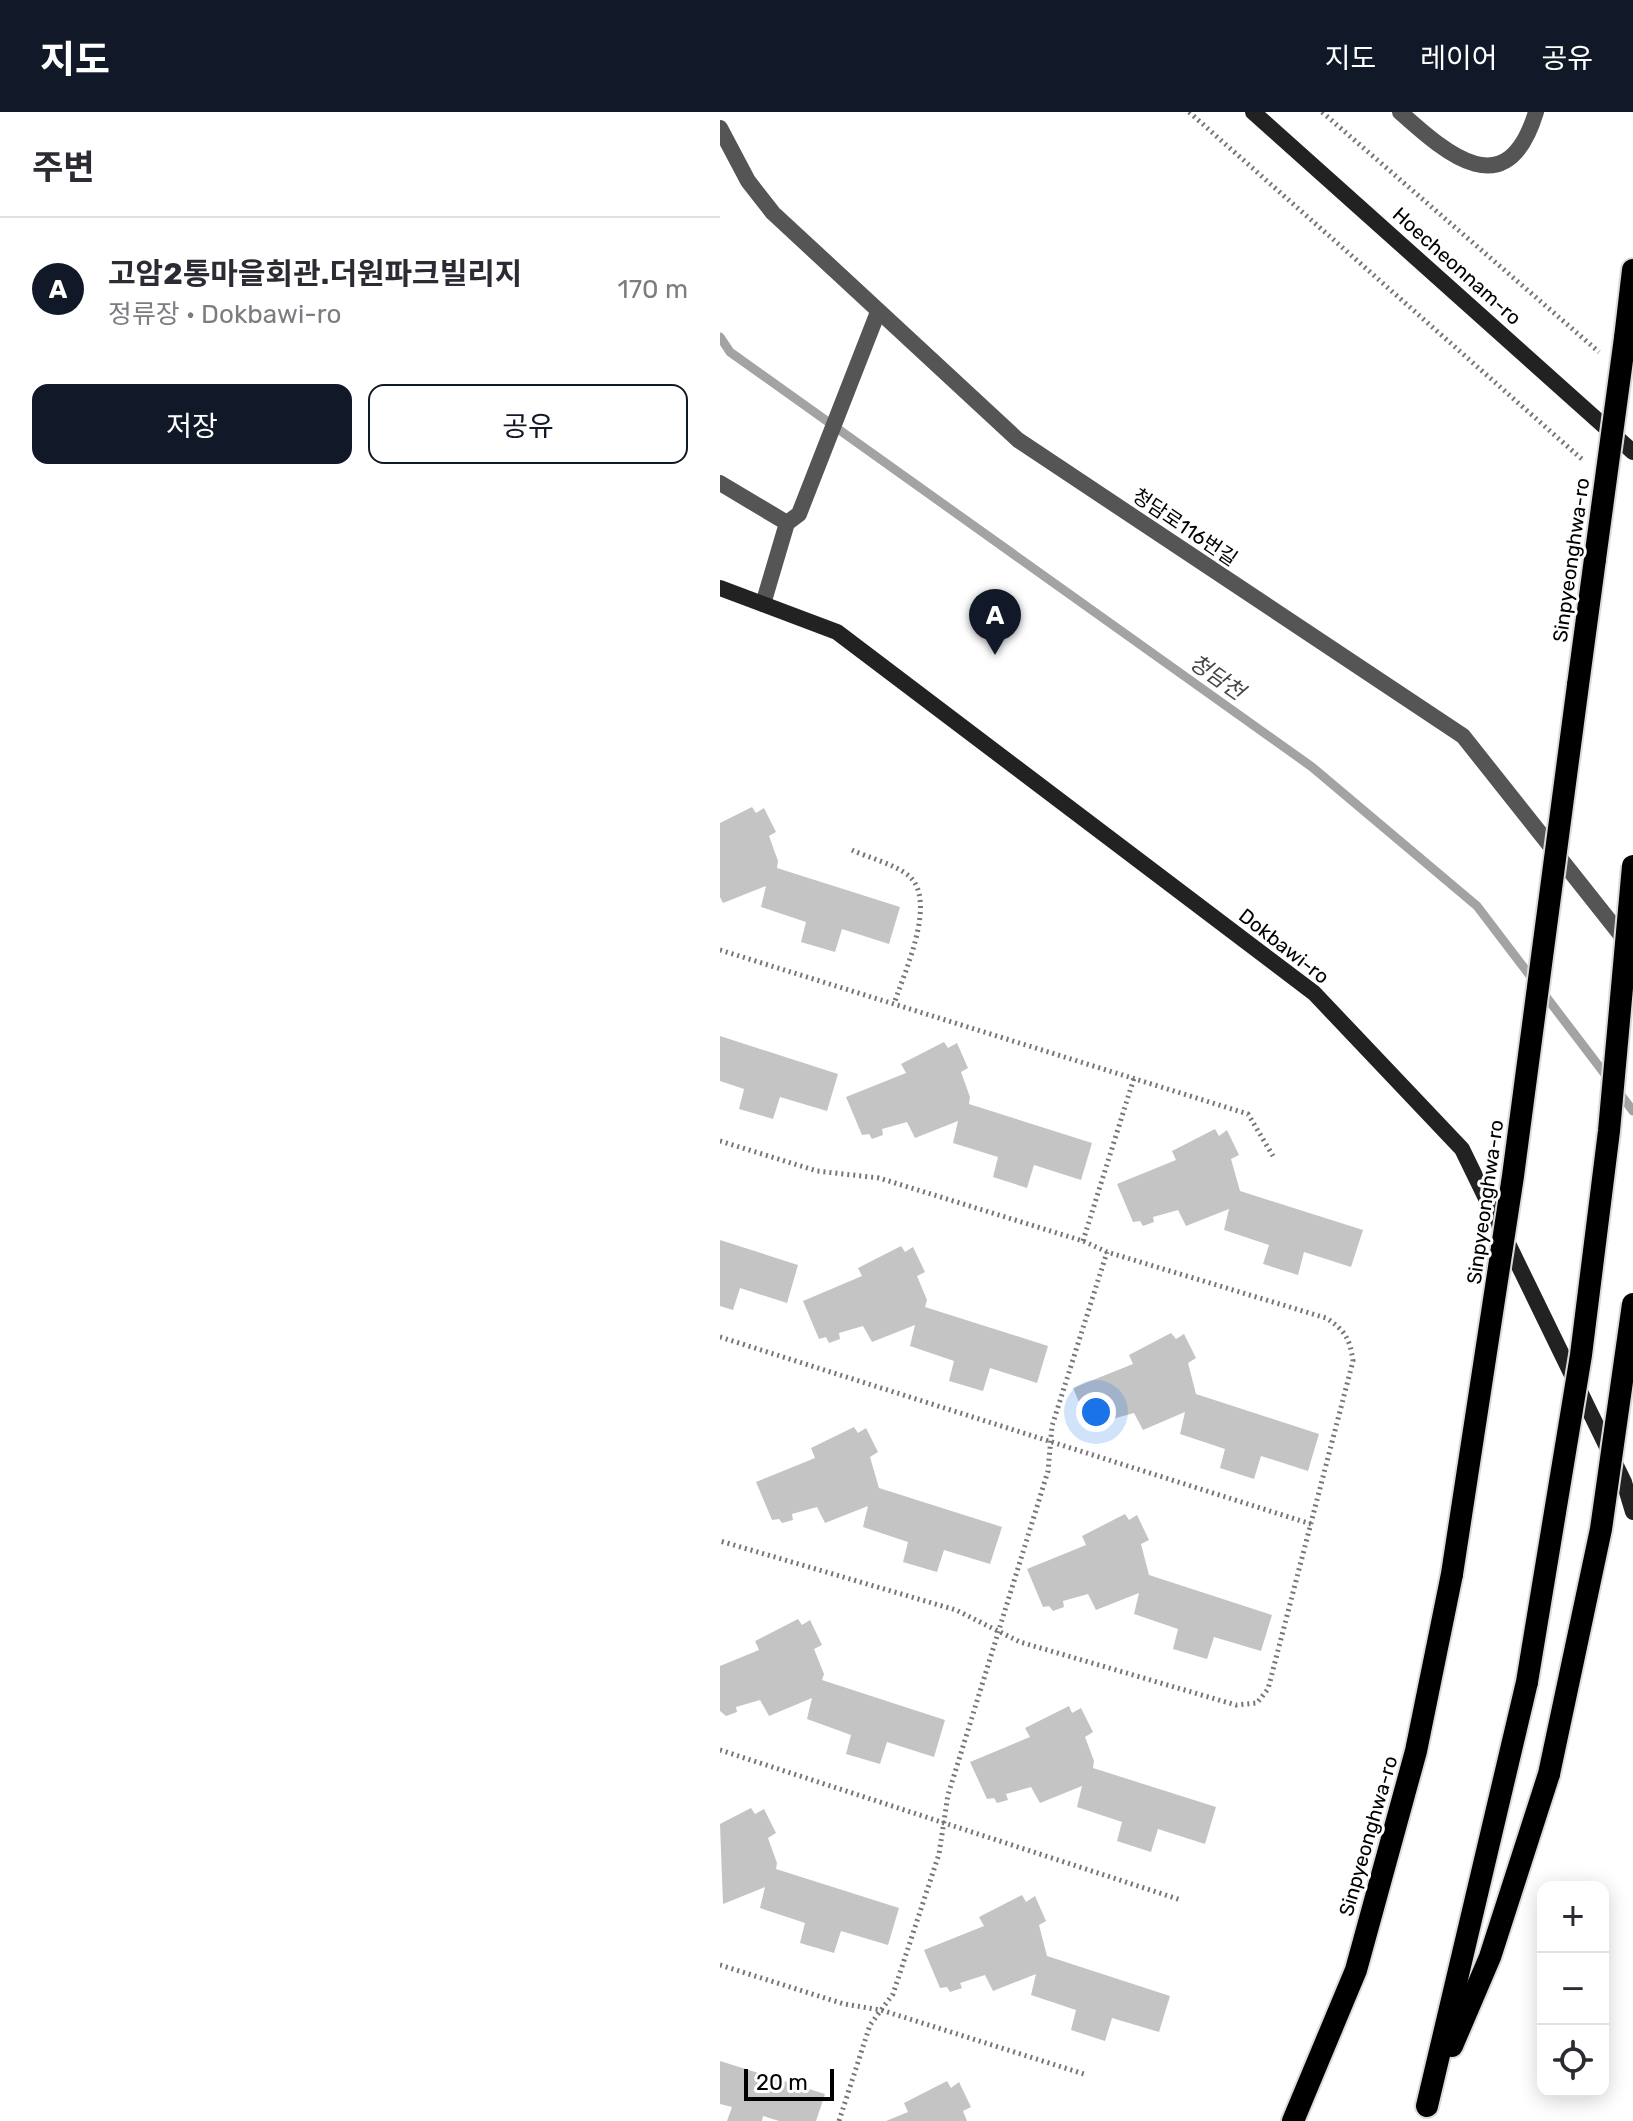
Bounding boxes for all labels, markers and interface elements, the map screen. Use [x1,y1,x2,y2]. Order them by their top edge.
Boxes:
text: 지도 [40,37,110,83]
text: 지도 [1325,42,1376,75]
text: 레이어 [1420,42,1497,75]
text: 공유 [1541,42,1593,75]
text: 주변 [32,147,95,188]
street label: Hoecheonnam-ro [1388,202,1526,330]
text: 고암2통마을회관.더원파크빌리지 [108,256,522,292]
text: A [49,274,67,305]
text: 170 m [618,274,688,305]
text: 정류장 · Dokbawi-ro [108,299,341,330]
button: 저장 [32,384,352,464]
button: 공유 [368,384,688,464]
street label: Sinpyeonghwa-ro [1548,476,1594,644]
street label: 청담로116번길 [1128,483,1242,571]
pin: A [969,589,1021,655]
water label: 청담천 [1184,649,1252,707]
street label: Dokbawi-ro [1234,903,1334,989]
street label: Sinpyeonghwa-ro [1462,1118,1508,1286]
your location [1076,1392,1116,1432]
street label: Sinpyeonghwa-ro [1334,1753,1402,1919]
map controls [1537,1881,1609,2097]
button: + [1537,1881,1609,1953]
button: − [1537,1953,1609,2025]
button: locate [1537,2025,1609,2097]
scale bar [744,2065,834,2101]
text: 20 m [756,2069,808,2096]

